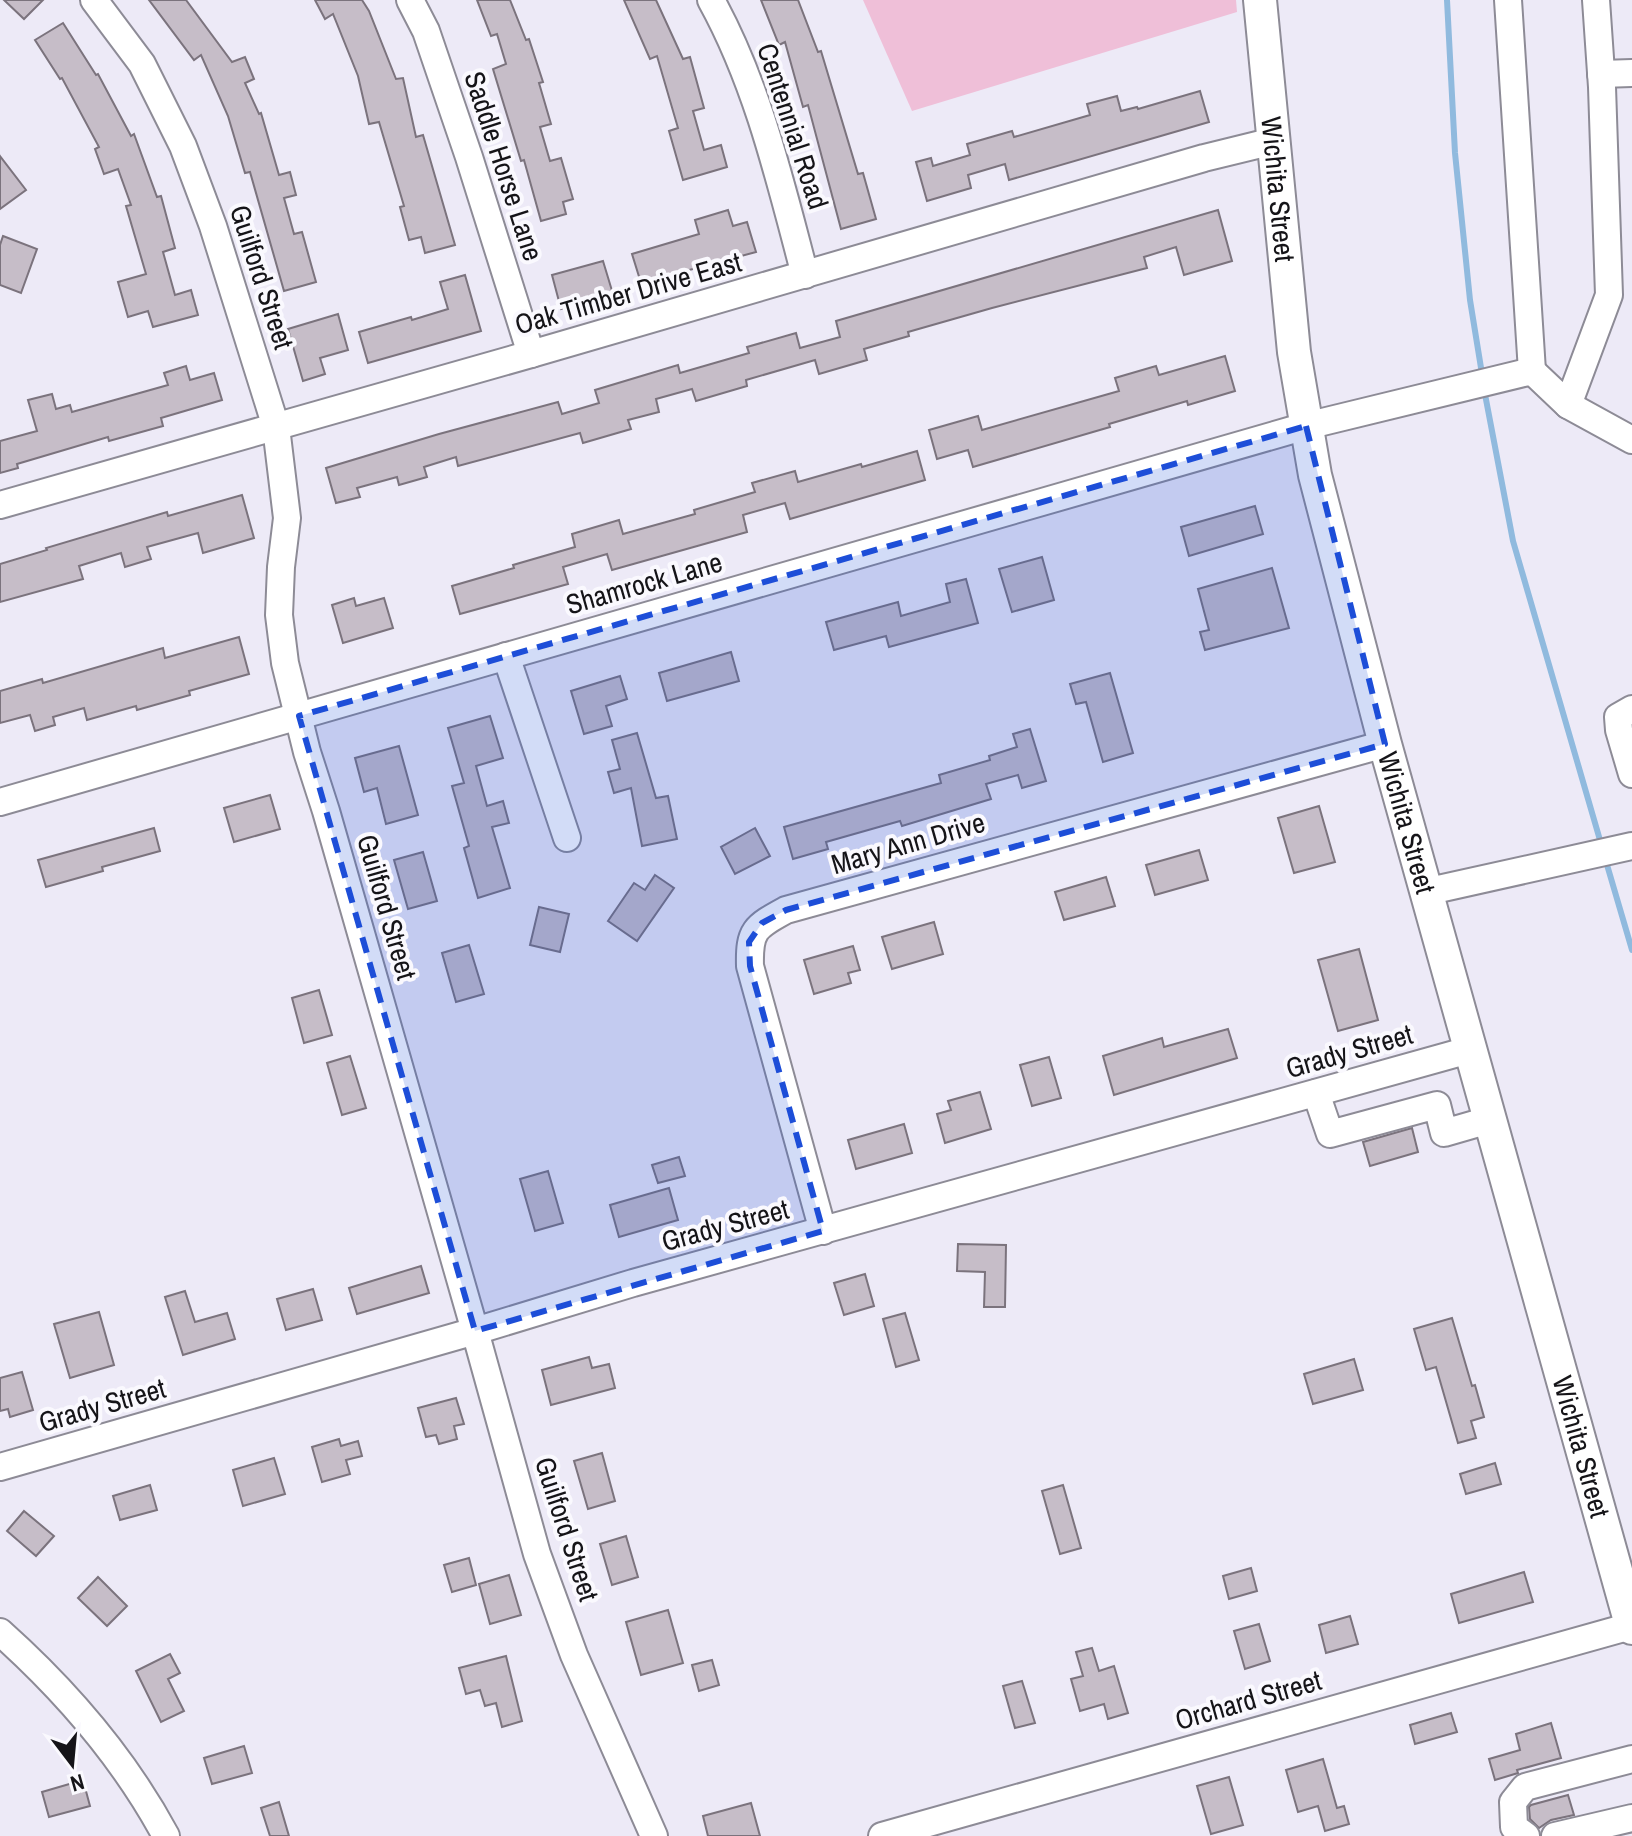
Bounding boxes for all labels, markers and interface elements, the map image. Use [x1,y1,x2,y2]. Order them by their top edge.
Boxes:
street label: Centennial Road [748,38,838,214]
street label: Saddle Horse Lane [456,67,552,265]
street label: Wichita Street [1252,115,1304,263]
street label: Guilford Street [221,200,303,354]
street label: Oak Timber Drive East [510,243,746,343]
street label: Shamrock Lane [561,543,727,623]
street label: Wichita Street [1369,747,1445,898]
street label: Mary Ann Drive [827,803,989,883]
street label: Guilford Street [348,830,426,984]
street label: Grady Street [1281,1015,1417,1087]
street label: Grady Street [657,1190,793,1260]
street label: Grady Street [34,1369,170,1441]
street label: Wichita Street [1543,1371,1619,1522]
street label: Guilford Street [526,1452,608,1606]
street label: Orchard Street [1170,1661,1326,1739]
north arrow [32,1724,112,1804]
text: N [67,1767,88,1799]

